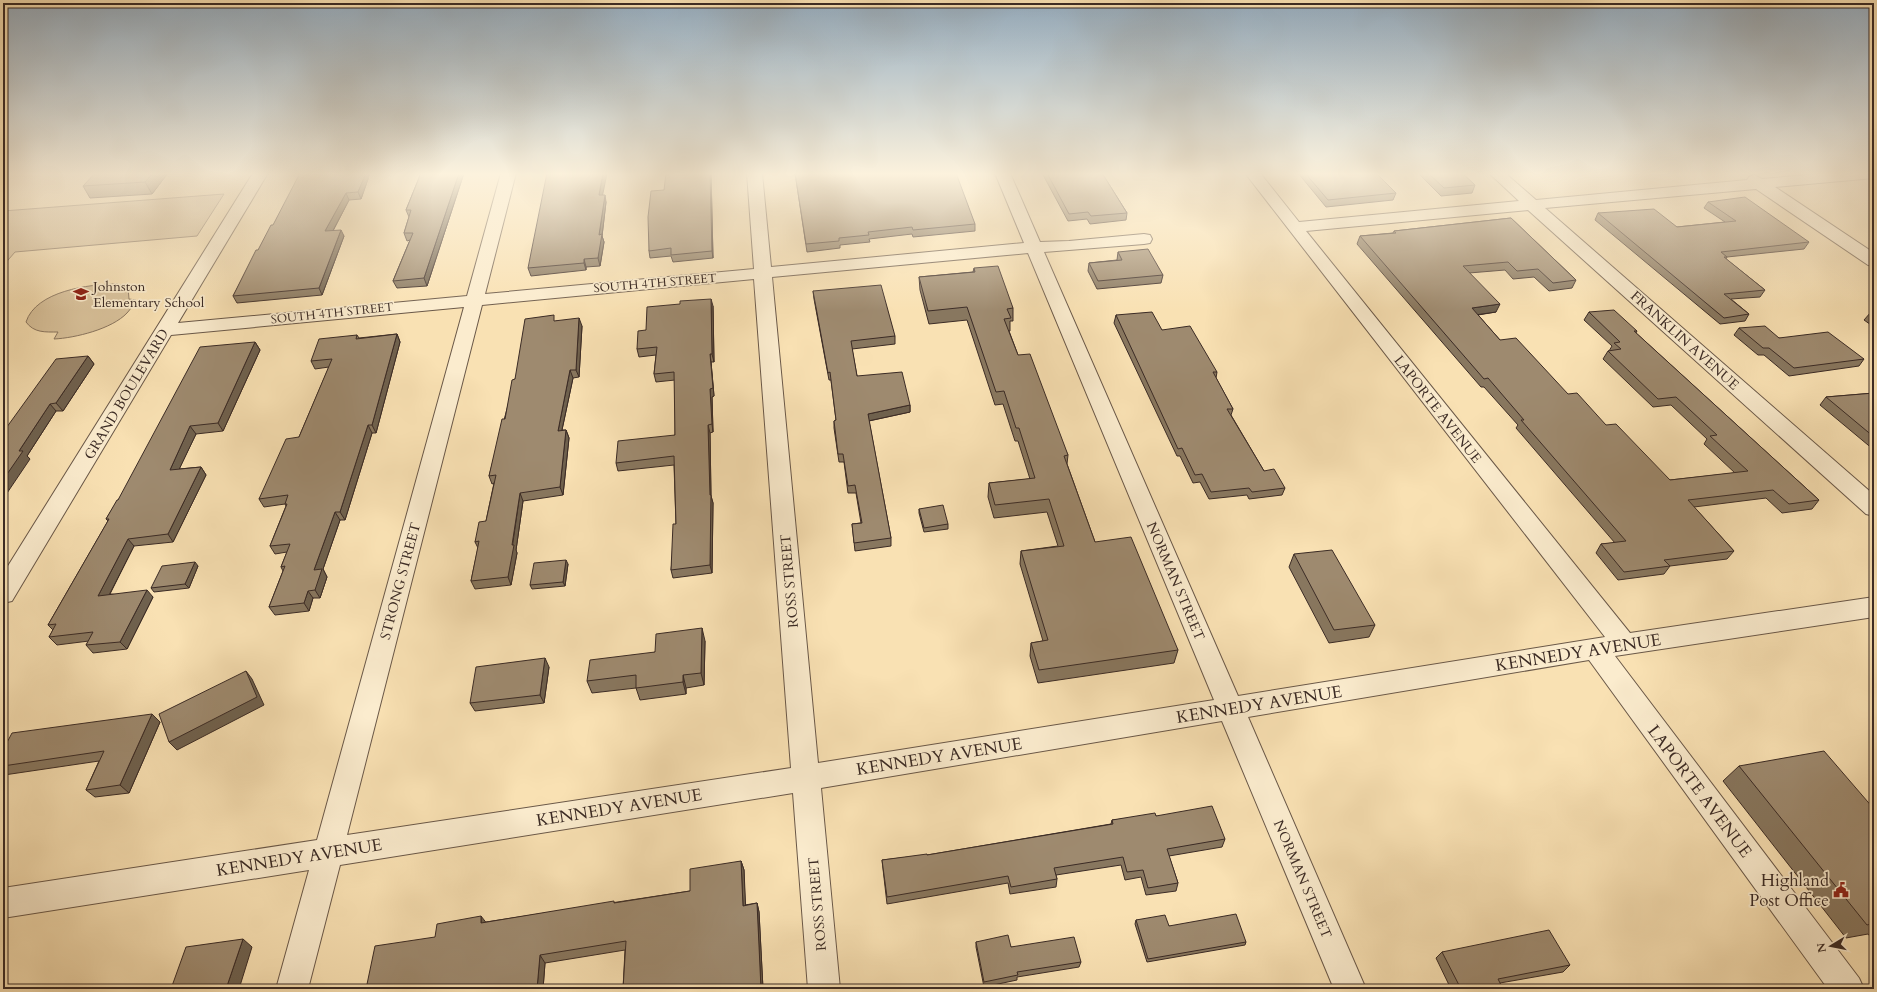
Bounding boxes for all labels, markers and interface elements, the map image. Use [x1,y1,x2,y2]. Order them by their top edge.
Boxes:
street label: SOUTH 4TH STREET [593,270,717,296]
place label: Johnston Elementary School [91,277,205,312]
school or university icon: Johnston Elementary School [72,285,90,303]
street label: FRANKLIN AVENUE [1626,287,1743,394]
street label: SOUTH 4TH STREET [270,299,394,327]
street label: GRAND BOULEVARD [80,325,173,463]
street label: LAPORTE AVENUE [1389,351,1486,467]
street label: NORMAN STREET [1142,519,1209,643]
street label: STRONG STREET [376,521,425,642]
street label: ROSS STREET [776,533,803,629]
street label: KENNEDY AVENUE [1493,628,1663,677]
street label: KENNEDY AVENUE [1174,680,1344,729]
street label: LAPORTE AVENUE [1642,720,1757,862]
street label: KENNEDY AVENUE [854,732,1024,781]
street label: KENNEDY AVENUE [534,783,704,832]
street label: NORMAN STREET [1269,817,1336,941]
street label: KENNEDY AVENUE [214,833,384,882]
street label: ROSS STREET [804,856,831,952]
place label: Highland Post Office [1749,869,1829,912]
public building icon: Highland Post Office [1832,881,1850,899]
north arrow [1811,926,1851,966]
text: N [1813,941,1830,954]

